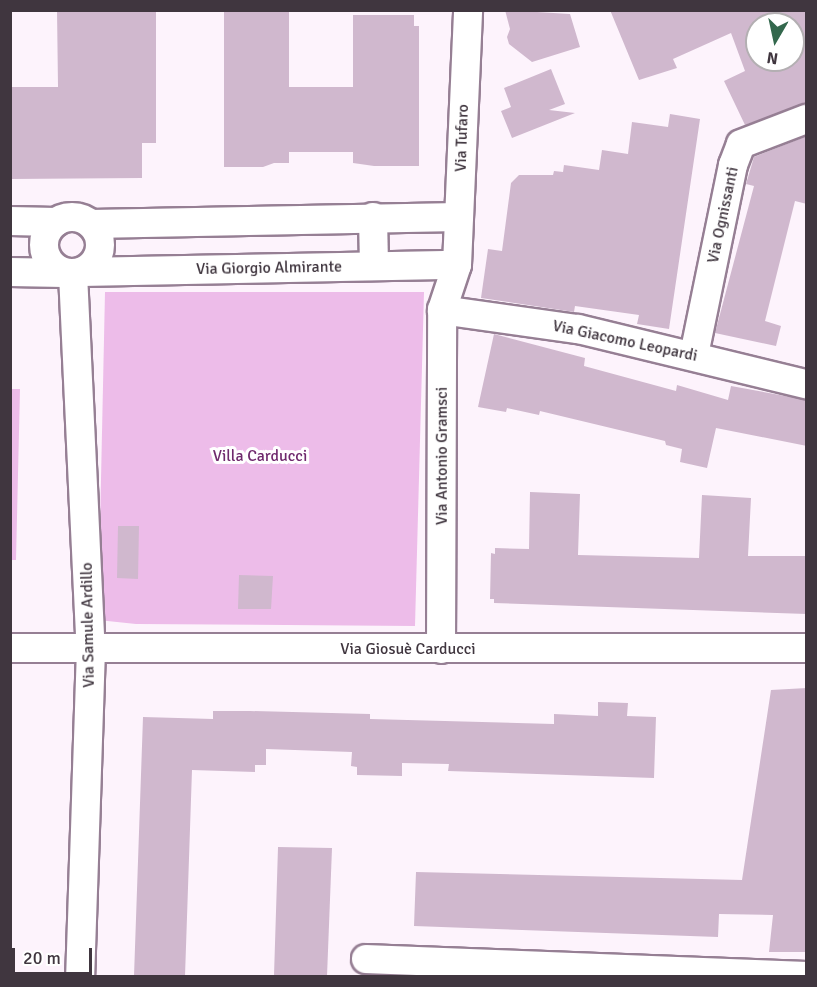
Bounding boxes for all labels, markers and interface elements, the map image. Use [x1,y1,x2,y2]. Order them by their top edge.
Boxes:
north arrow [745,12,805,72]
text: N [765,47,780,69]
street label: Via Tufaro [451,104,473,172]
street label: Via Ognissanti [703,165,743,265]
street label: Via Giorgio Almirante [196,257,342,279]
street label: Via Giacomo Leopardi [551,316,699,366]
street label: Via Antonio Gramsci [432,387,452,525]
park label: Villa Carducci [213,446,307,466]
street label: Via Samule Ardillo [77,562,99,688]
street label: Via Giosuè Carducci [340,639,476,659]
scale bar [15,936,94,974]
text: 20 m [23,947,61,969]

